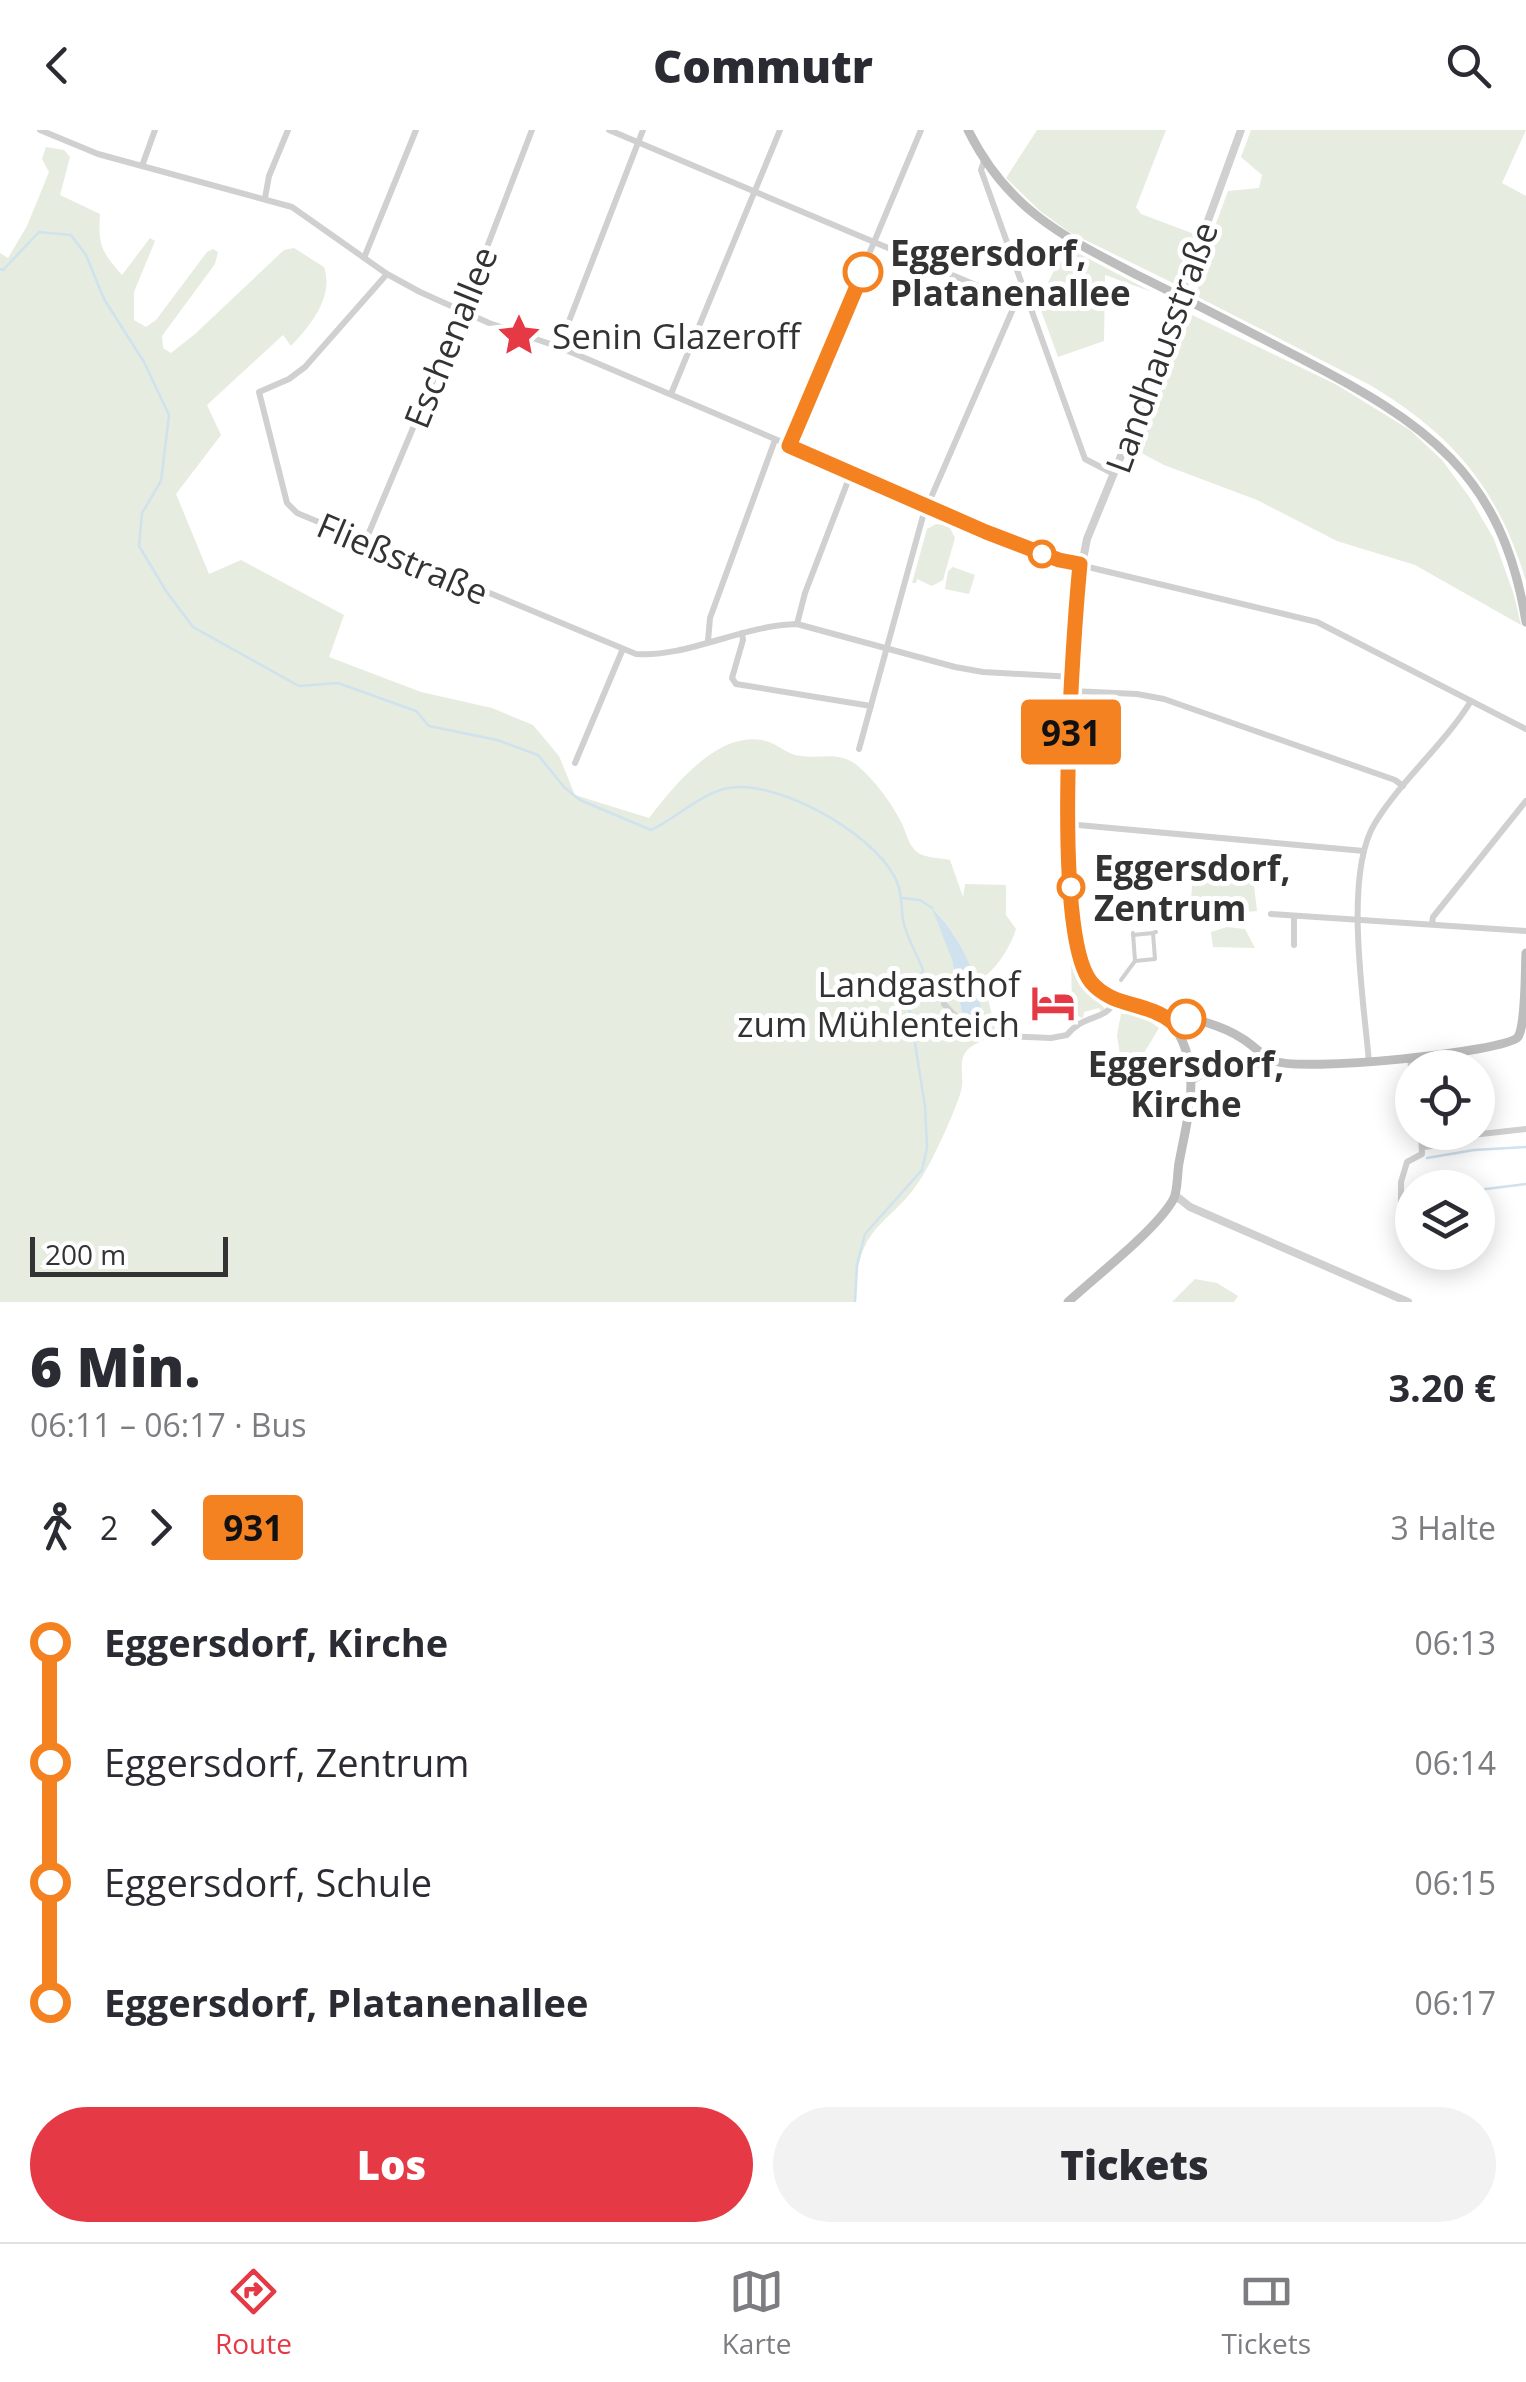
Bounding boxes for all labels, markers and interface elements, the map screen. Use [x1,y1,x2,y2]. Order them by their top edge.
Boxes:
text: Commutr [653,35,873,96]
icon: back [30,38,85,93]
icon: search [1441,38,1496,93]
street label: Landhausstraße [1094,215,1228,479]
place label: Eggersdorf, Platanenallee [890,229,1131,316]
street label: Eschenallee [392,239,508,435]
marker: Eggersdorf, Platanenallee [844,253,882,291]
place icon: Senin Glazeroff [495,311,543,359]
place label: Senin Glazeroff [552,312,803,359]
street label: Fließstraße [310,501,496,615]
unlabelled marker [1029,541,1055,567]
line badge: 931 [1014,700,1128,764]
text: 931 [1041,709,1101,756]
place label: Eggersdorf, Zentrum [1094,844,1290,931]
marker: Eggersdorf, Zentrum [1058,874,1084,900]
place label: Landgasthof zum Mühlenteich [737,960,1022,1047]
hotel icon: Landgasthof zum Mühlenteich [1029,979,1077,1027]
marker: Eggersdorf, Kirche [1167,1000,1205,1038]
place label: Eggersdorf, Kirche [1088,1040,1284,1127]
map controls [1395,1050,1495,1270]
button: locate [1395,1050,1495,1150]
button: layers [1395,1170,1495,1270]
scale bar [30,1232,228,1276]
text: 200 m [45,1235,126,1273]
text: 6 Min. [30,1328,200,1403]
text: 3.20 € [1388,1361,1496,1413]
text: 06:11 – 06:17 · Bus [30,1403,306,1446]
icon: walk [30,1500,85,1555]
icon: forward [133,1500,188,1555]
text: 931 [223,1504,283,1551]
text: 2 [100,1506,118,1549]
text: 3 Halte [1391,1506,1496,1549]
text: Eggersdorf, Kirche [104,1616,448,1668]
text: 06:13 [1414,1621,1496,1664]
text: Eggersdorf, Zentrum [104,1736,469,1788]
text: 06:14 [1414,1741,1496,1784]
text: Eggersdorf, Schule [104,1856,432,1908]
text: 06:15 [1414,1861,1496,1904]
text: Eggersdorf, Platanenallee [104,1976,588,2028]
text: 06:17 [1414,1981,1496,2024]
button: Los [30,2107,753,2222]
button: Tickets [773,2107,1496,2222]
tab: Route [215,2264,292,2362]
tab: Karte [722,2264,792,2362]
tab: Tickets [1221,2264,1311,2362]

